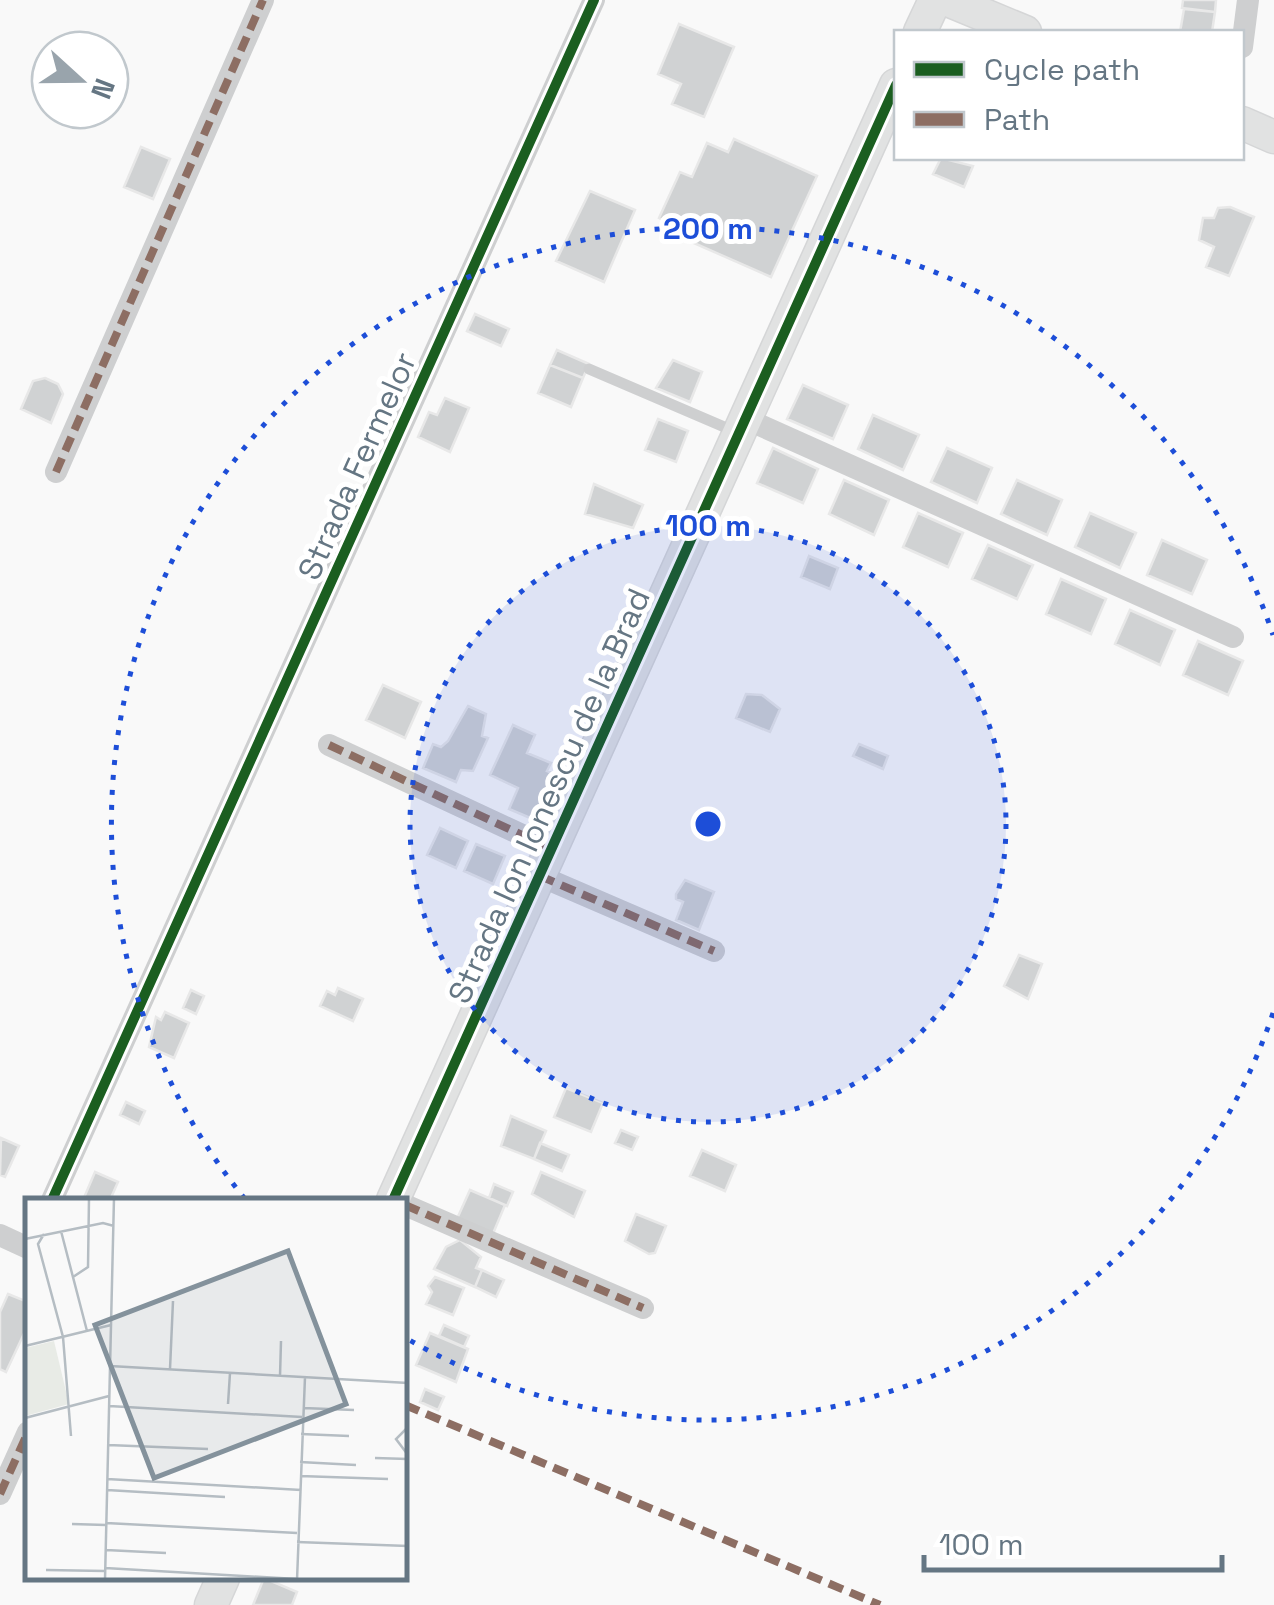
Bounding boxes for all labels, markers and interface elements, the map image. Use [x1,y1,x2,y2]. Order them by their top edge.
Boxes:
north arrow [30,30,130,130]
legend [894,30,1244,160]
text: Cycle path [984,50,1140,89]
text: N [83,74,124,104]
text: Path [984,100,1050,139]
text: 200 m [663,209,753,248]
street label: Strada Fermelor [289,346,425,586]
text: 100 m [665,506,751,545]
street label: Strada Ion Ionescu de la Brad [439,582,659,1010]
centre of rings [690,806,726,842]
inset map [25,1198,408,1580]
scale bar [924,1510,1222,1572]
text: 100 m [939,1525,1024,1564]

